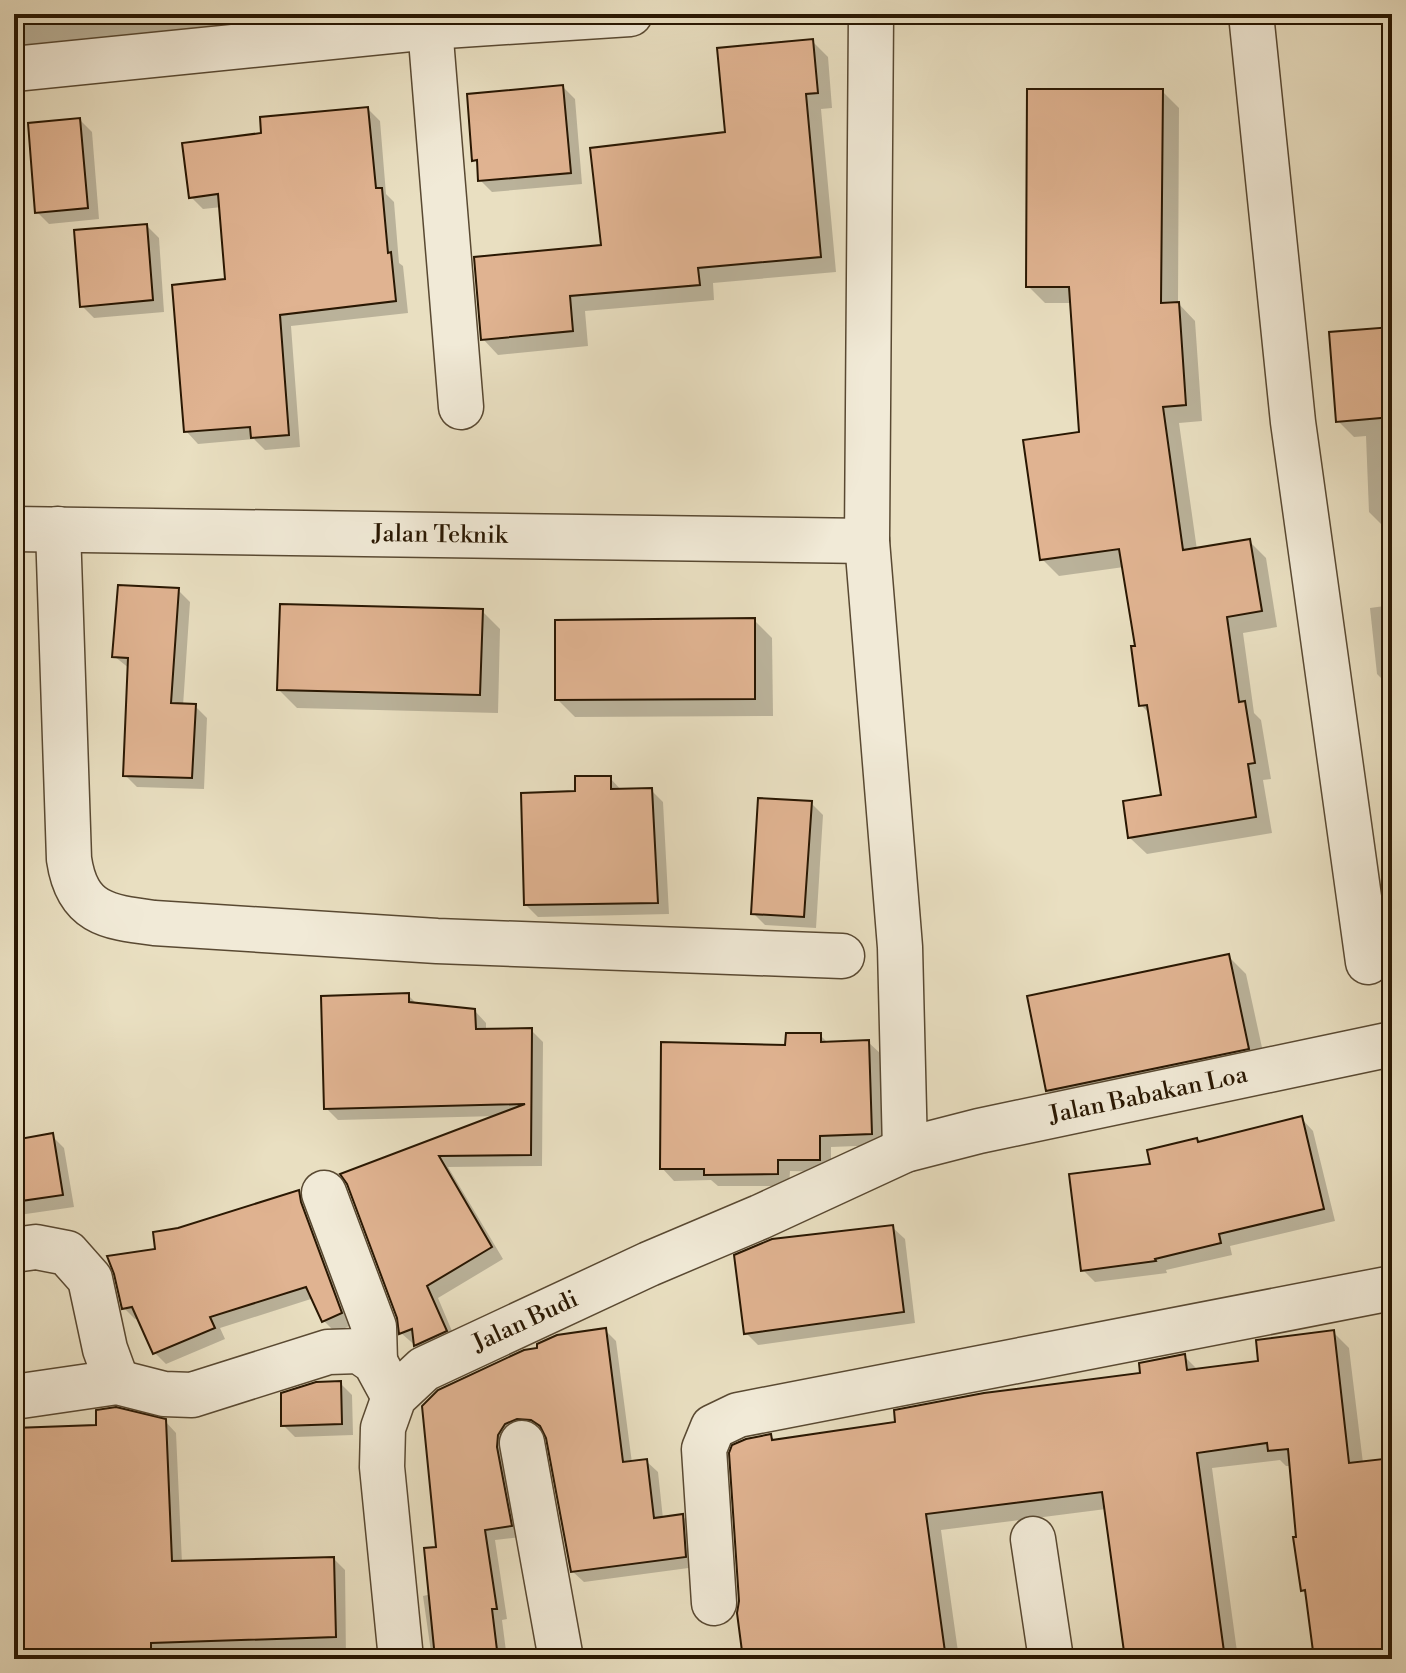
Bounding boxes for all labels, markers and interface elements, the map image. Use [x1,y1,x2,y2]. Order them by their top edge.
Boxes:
street label: Jalan Teknik [371,519,509,551]
street label: Jalan Babakan Loa [1046,1060,1251,1131]
street label: Jalan Budi [467,1284,583,1359]

